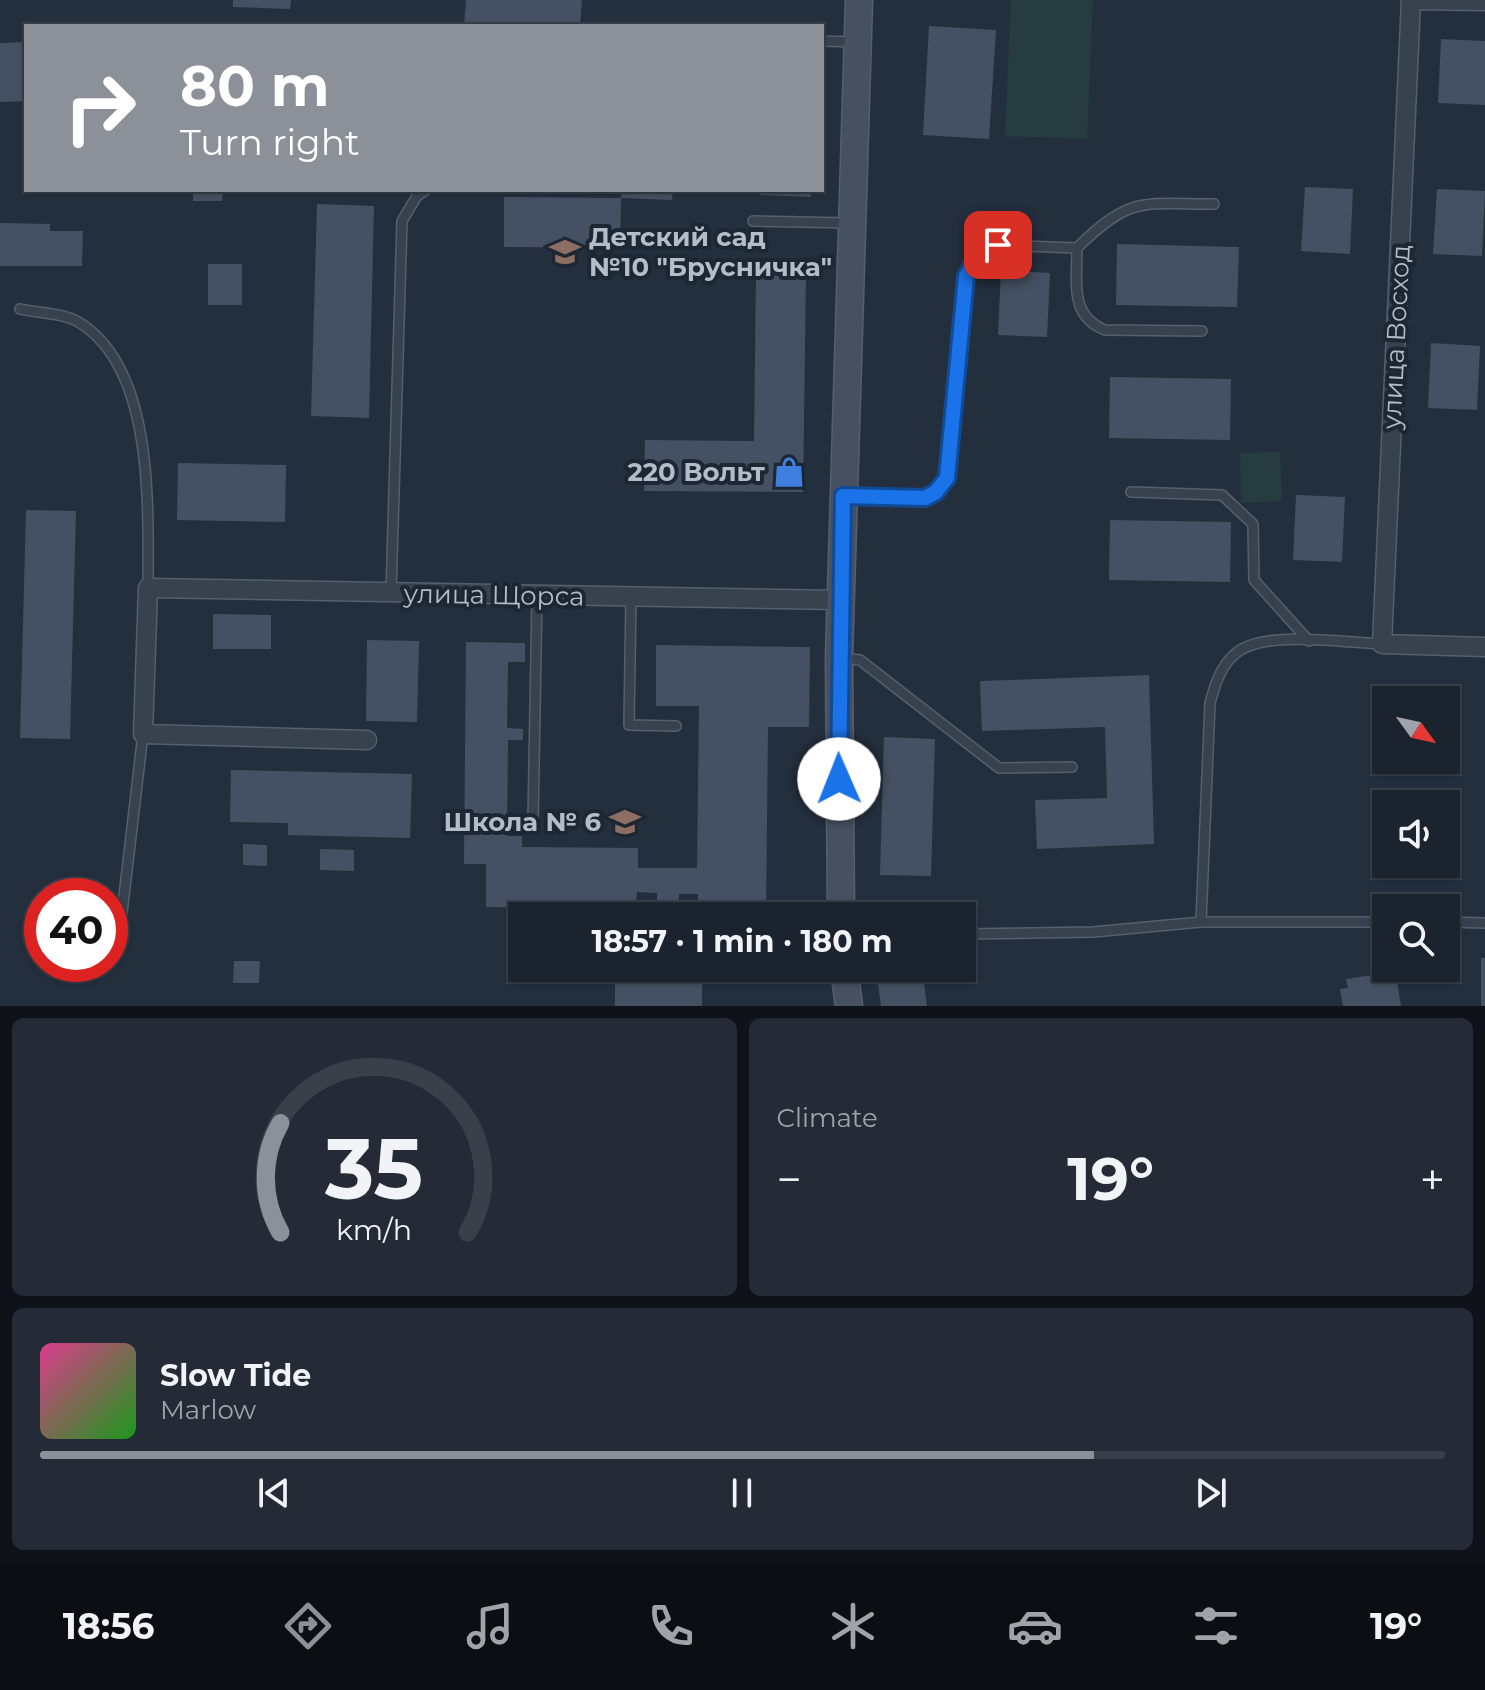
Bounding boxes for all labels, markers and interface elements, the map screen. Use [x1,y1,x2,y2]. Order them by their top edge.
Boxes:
text: 80 m [180,52,330,120]
icon: right [48,56,152,160]
text: Turn right [180,120,360,164]
pin [964,211,1032,279]
place label: Детский сад №10 "Брусничка" [589,221,832,283]
icon: arrive [976,223,1020,267]
school or university icon: Детский сад №10 "Брусничка" [548,235,582,269]
street label: улица Восход [1375,244,1417,431]
shop icon: 220 Вольт [772,455,806,489]
place label: 220 Вольт [627,456,765,488]
street label: улица Щорса [402,577,585,613]
north arrow [1372,686,1460,774]
map controls [1372,686,1460,982]
position arrow [797,737,881,821]
button: sound [1372,790,1460,878]
school or university icon: Школа № 6 [608,805,642,839]
place label: Школа № 6 [443,806,601,838]
speed limit sign: 40 [24,878,128,982]
button: search [1372,894,1460,982]
text: 18:57 · 1 min · 180 m [592,923,892,960]
text: Climate [777,1102,878,1134]
text: 35 [324,1118,423,1220]
text: 19° [1067,1142,1154,1215]
text: − [777,1152,802,1206]
text: + [1420,1152,1445,1206]
text: km/h [336,1212,412,1247]
text: Slow Tide [160,1357,311,1394]
text: Marlow [160,1394,256,1426]
icon: previous [252,1471,296,1515]
icon: pause [720,1471,764,1515]
icon: next [1189,1471,1233,1515]
icon: directions [280,1598,336,1654]
icon: music [462,1598,518,1654]
icon: phone [643,1598,699,1654]
icon: climate [825,1598,881,1654]
icon: car [1007,1598,1063,1654]
icon: filters [1188,1598,1244,1654]
text: 18:56 [63,1604,154,1648]
text: 19° [1370,1604,1422,1648]

